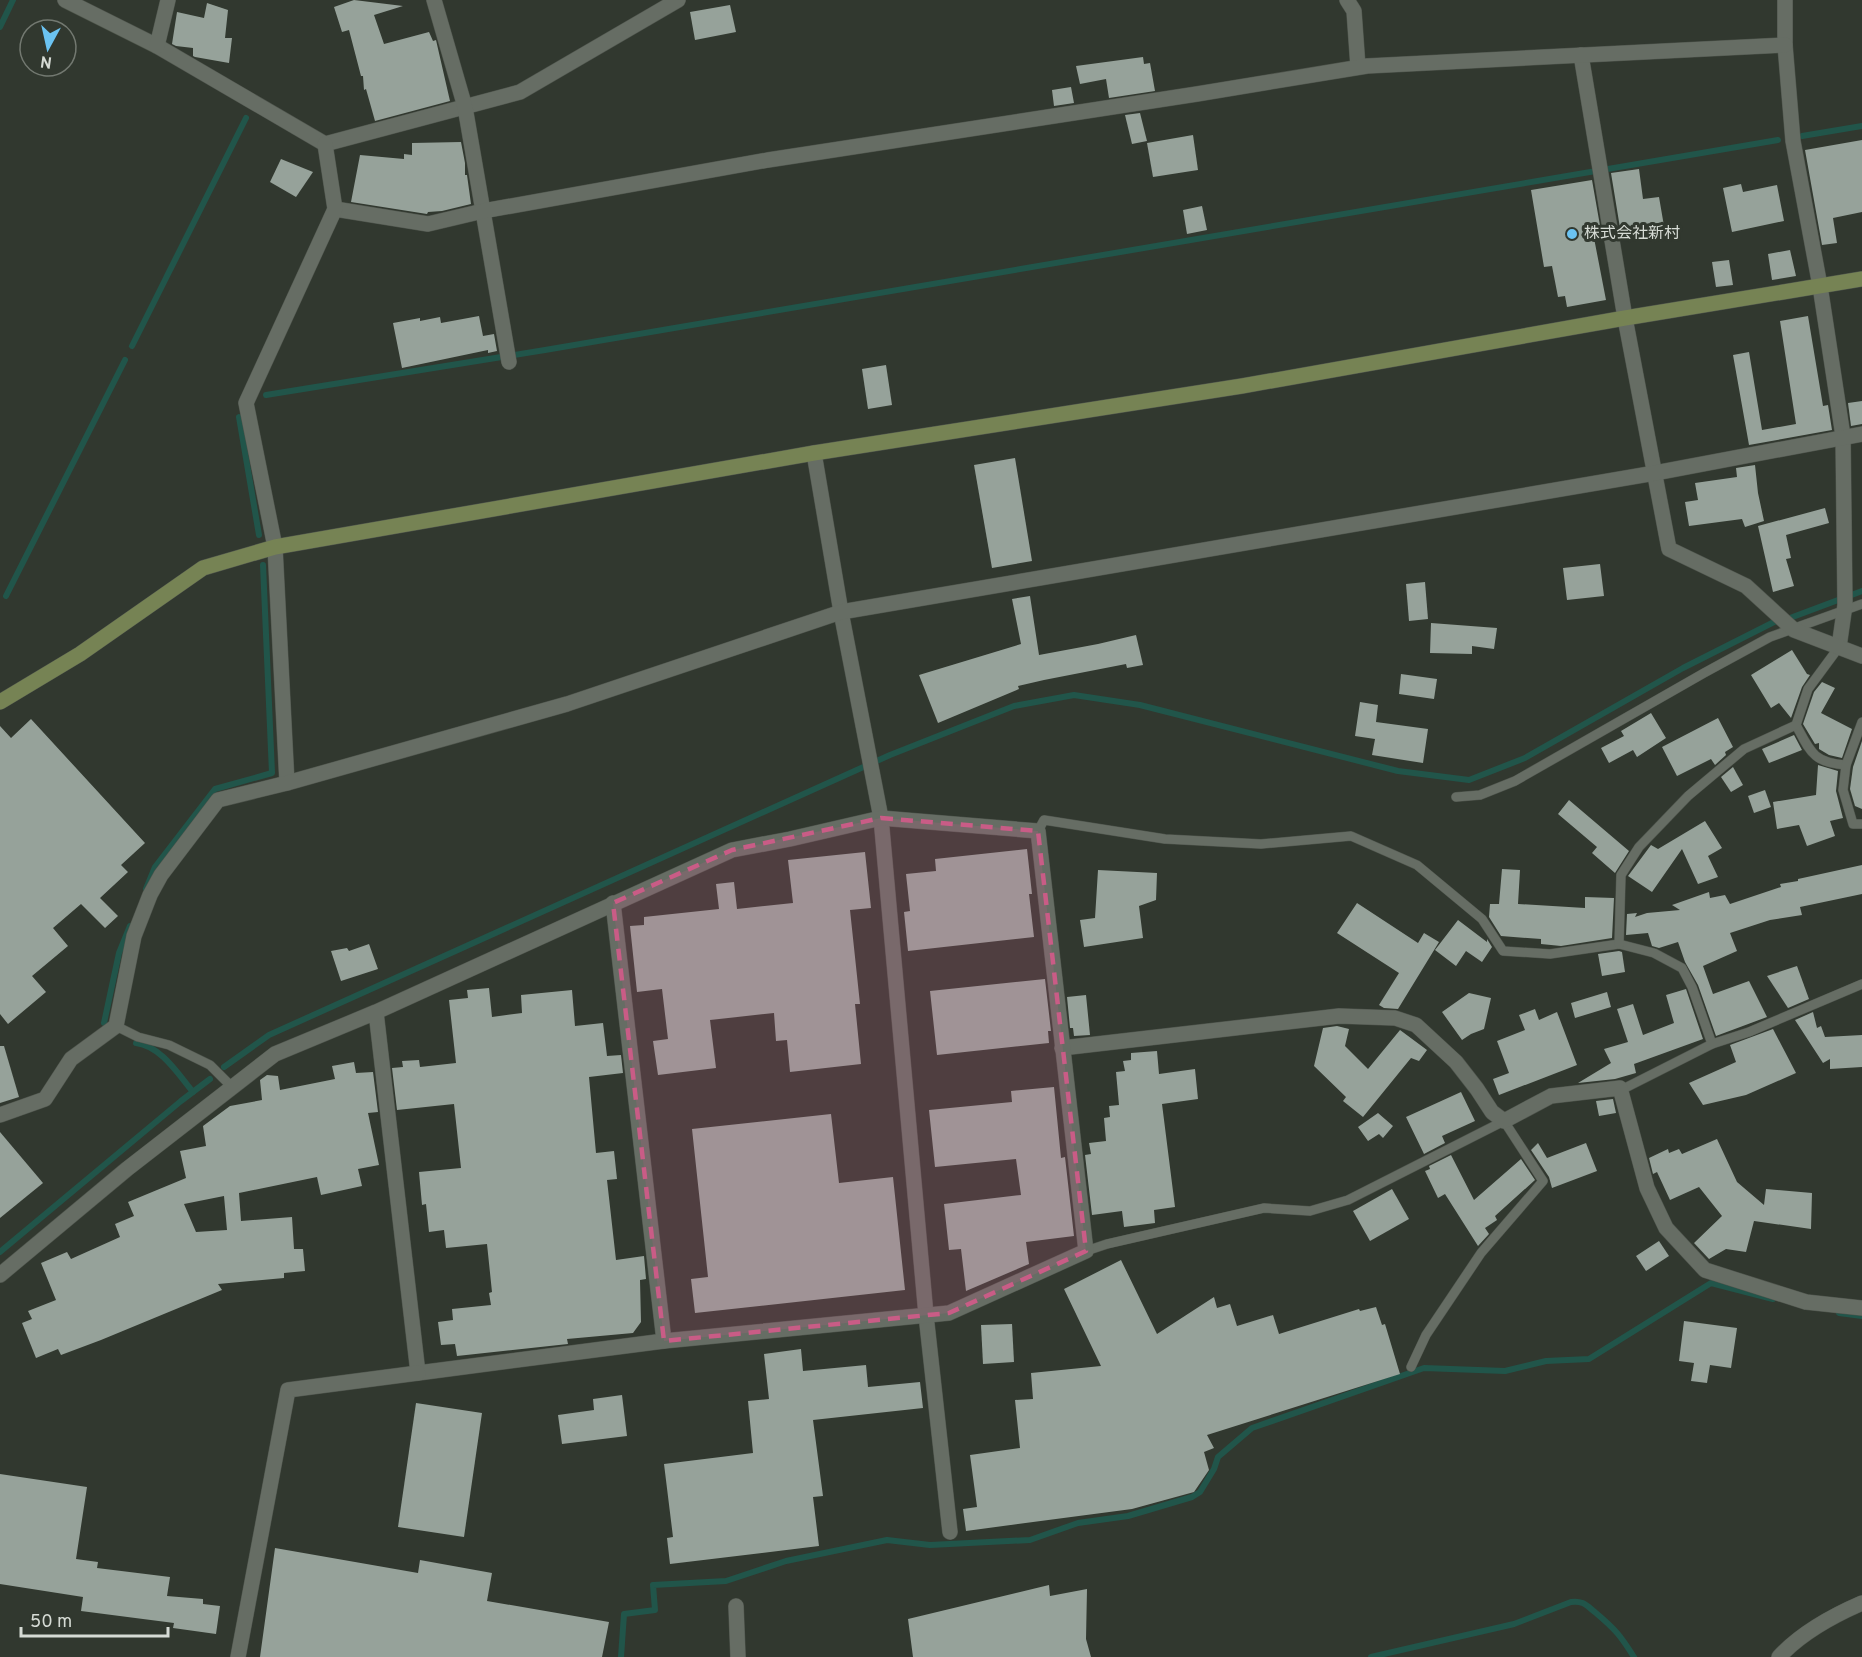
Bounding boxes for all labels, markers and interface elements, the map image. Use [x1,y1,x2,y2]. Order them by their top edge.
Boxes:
north arrow [18,18,78,78]
text: N [39,50,53,72]
place label: 株式会社新村 [1584,224,1680,244]
marker: 株式会社新村 [1565,227,1579,241]
scale bar [21,1600,168,1638]
text: 50 m [30,1611,72,1634]

